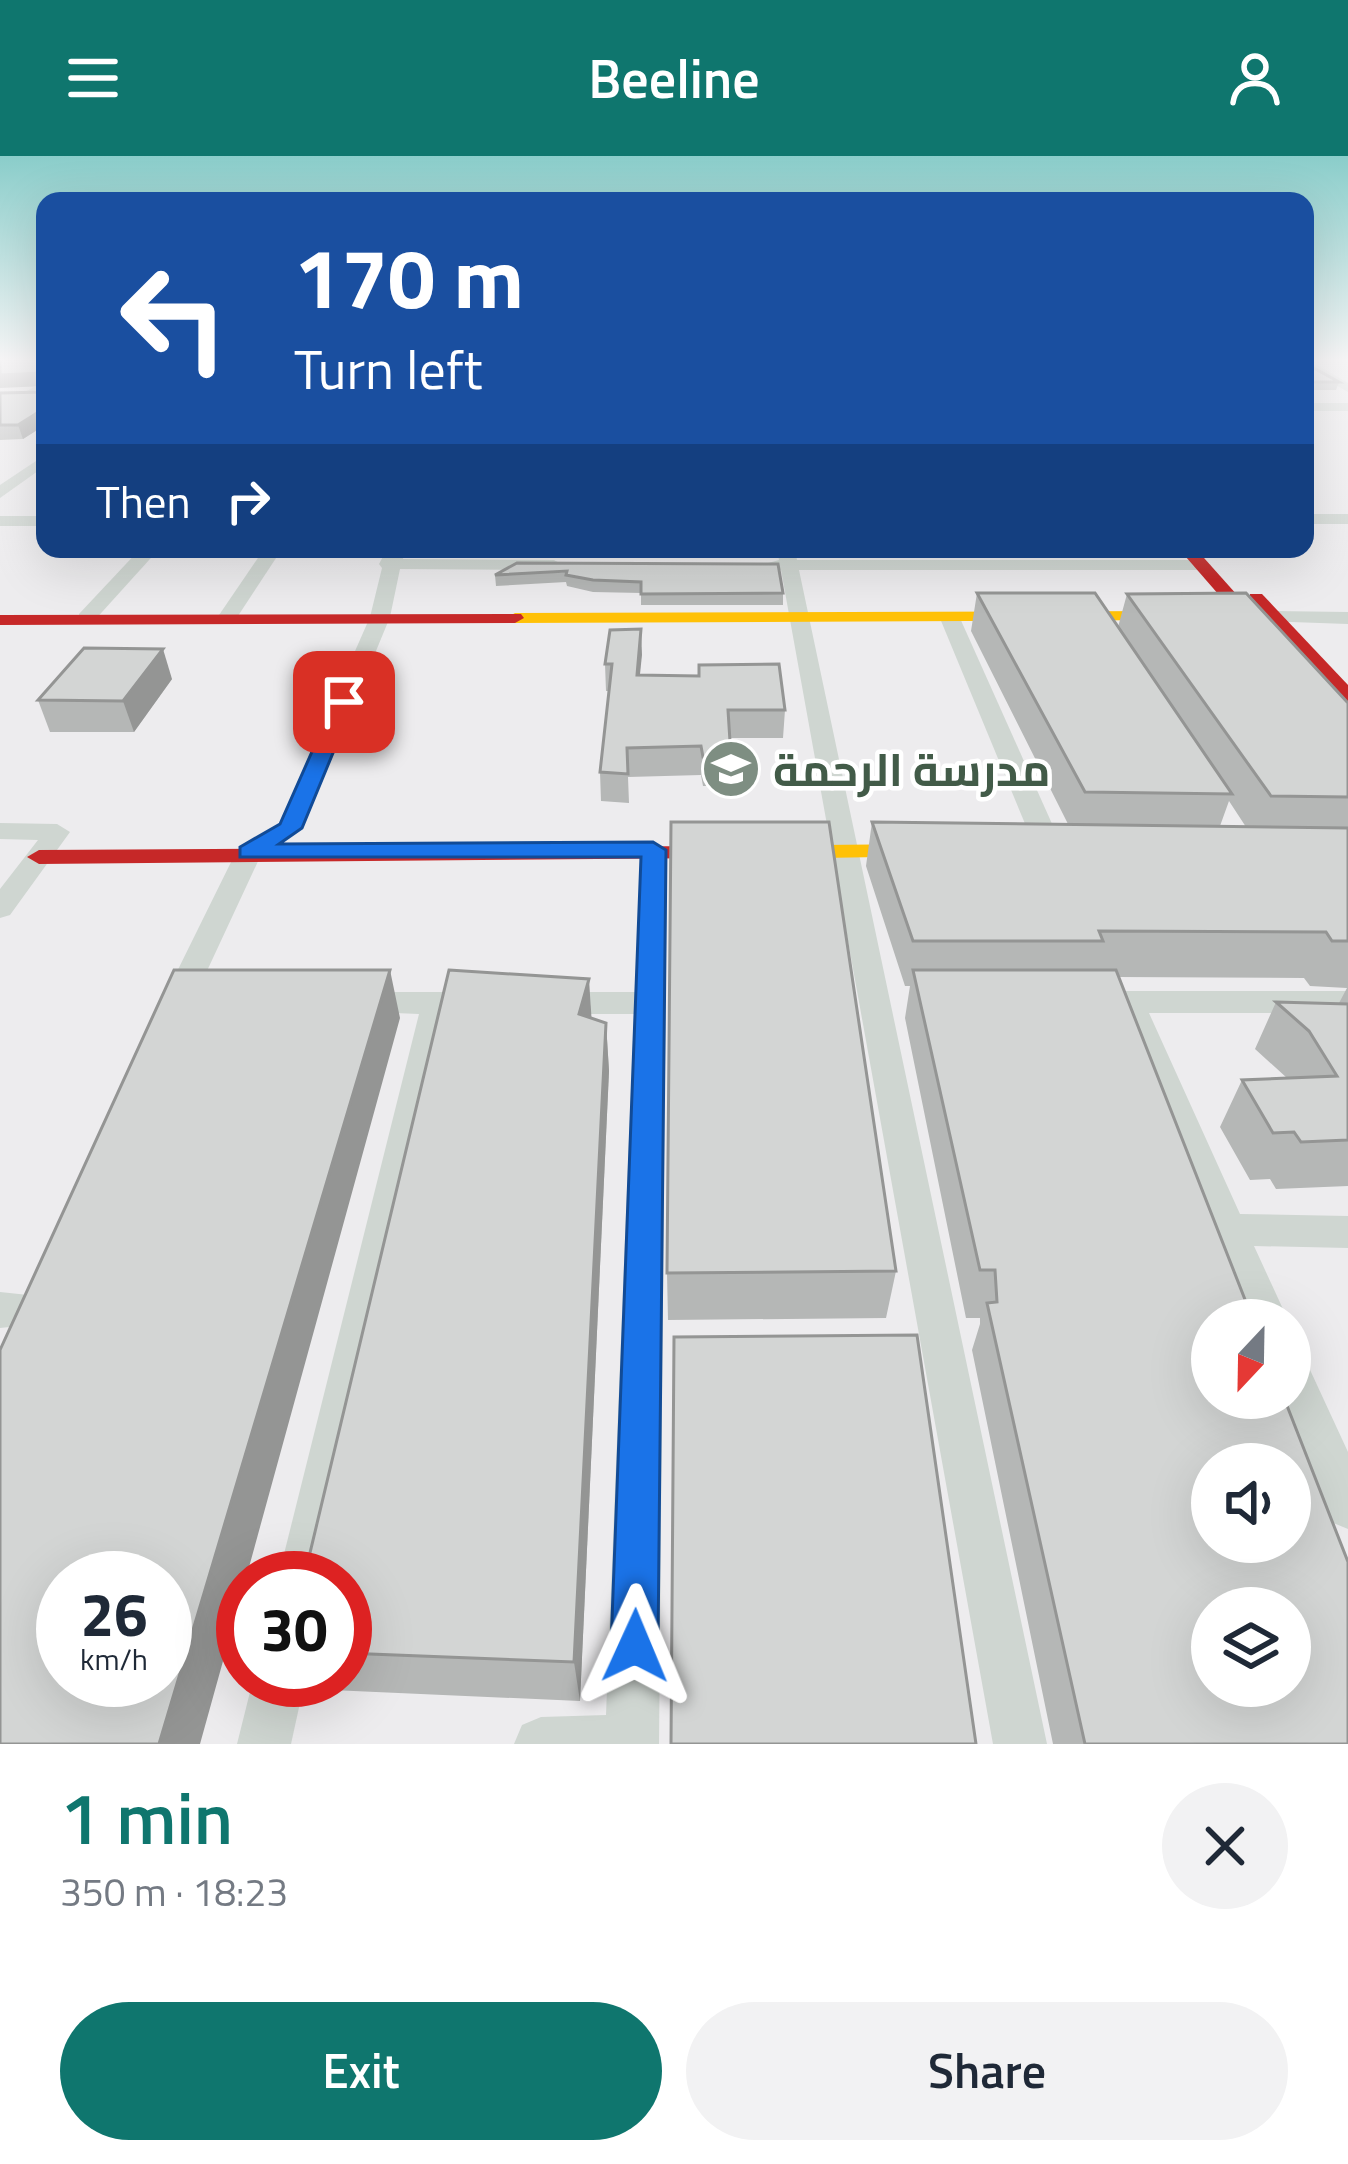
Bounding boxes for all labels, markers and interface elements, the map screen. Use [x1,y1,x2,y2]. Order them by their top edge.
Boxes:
text: Beeline [588,37,760,119]
icon: menu [60,45,126,111]
icon: person [1222,45,1288,111]
text: 170 m [294,213,524,341]
icon: left [96,240,252,396]
text: Turn left [294,328,483,410]
text: Then [96,467,191,535]
icon: right [215,468,281,534]
pin [293,651,395,753]
icon: arrive [311,669,377,735]
place label: مدرسة الرحمة [773,735,1051,803]
school or university icon: مدرسة الرحمة [700,738,762,800]
north arrow [1191,1299,1311,1419]
map controls [1191,1299,1311,1707]
button: sound [1191,1443,1311,1563]
speed limit sign: 30 [216,1551,372,1707]
text: 26 [80,1568,148,1659]
position arrow [572,1583,698,1709]
button: layers [1191,1587,1311,1707]
text: km/h [80,1636,148,1682]
text: 1 min [60,1762,233,1872]
button: close [1162,1783,1288,1909]
text: 350 m · 18:23 [60,1862,288,1921]
button: Exit [60,2002,662,2140]
button: Share [686,2002,1288,2140]

